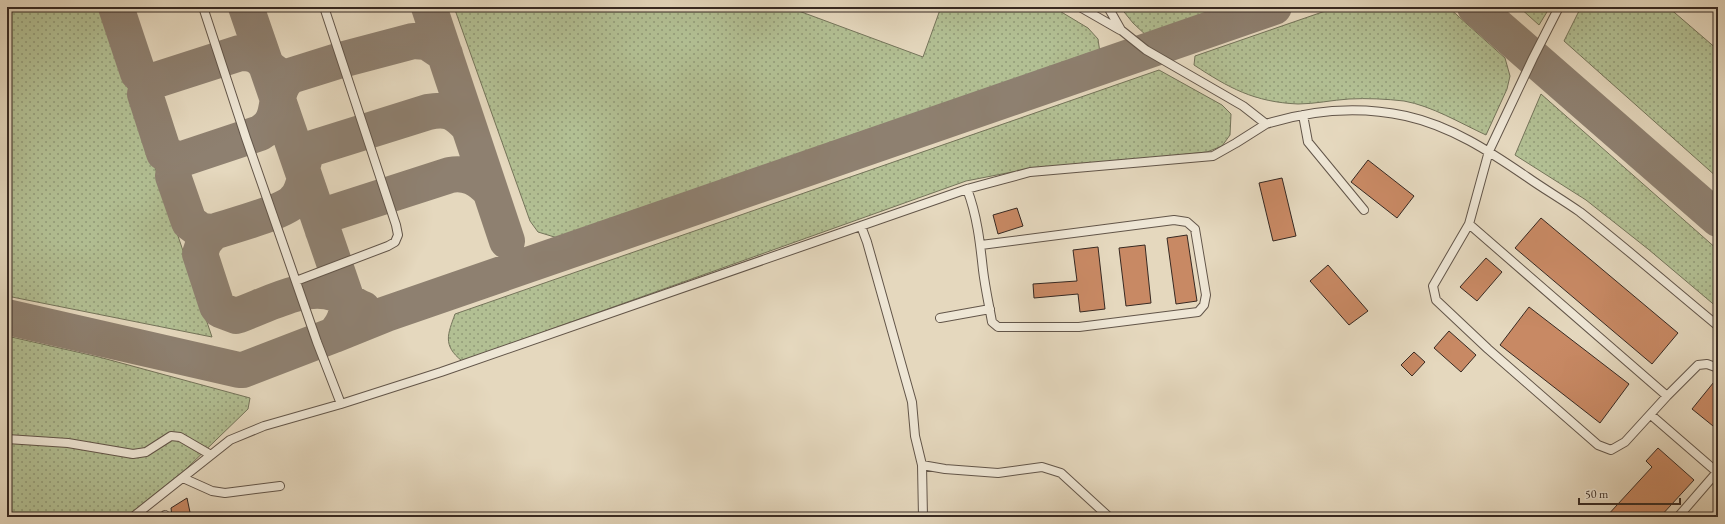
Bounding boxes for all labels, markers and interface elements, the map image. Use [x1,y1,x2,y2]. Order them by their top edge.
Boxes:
scale bar [1579,480,1680,506]
text: 50 m [1585,486,1609,502]

